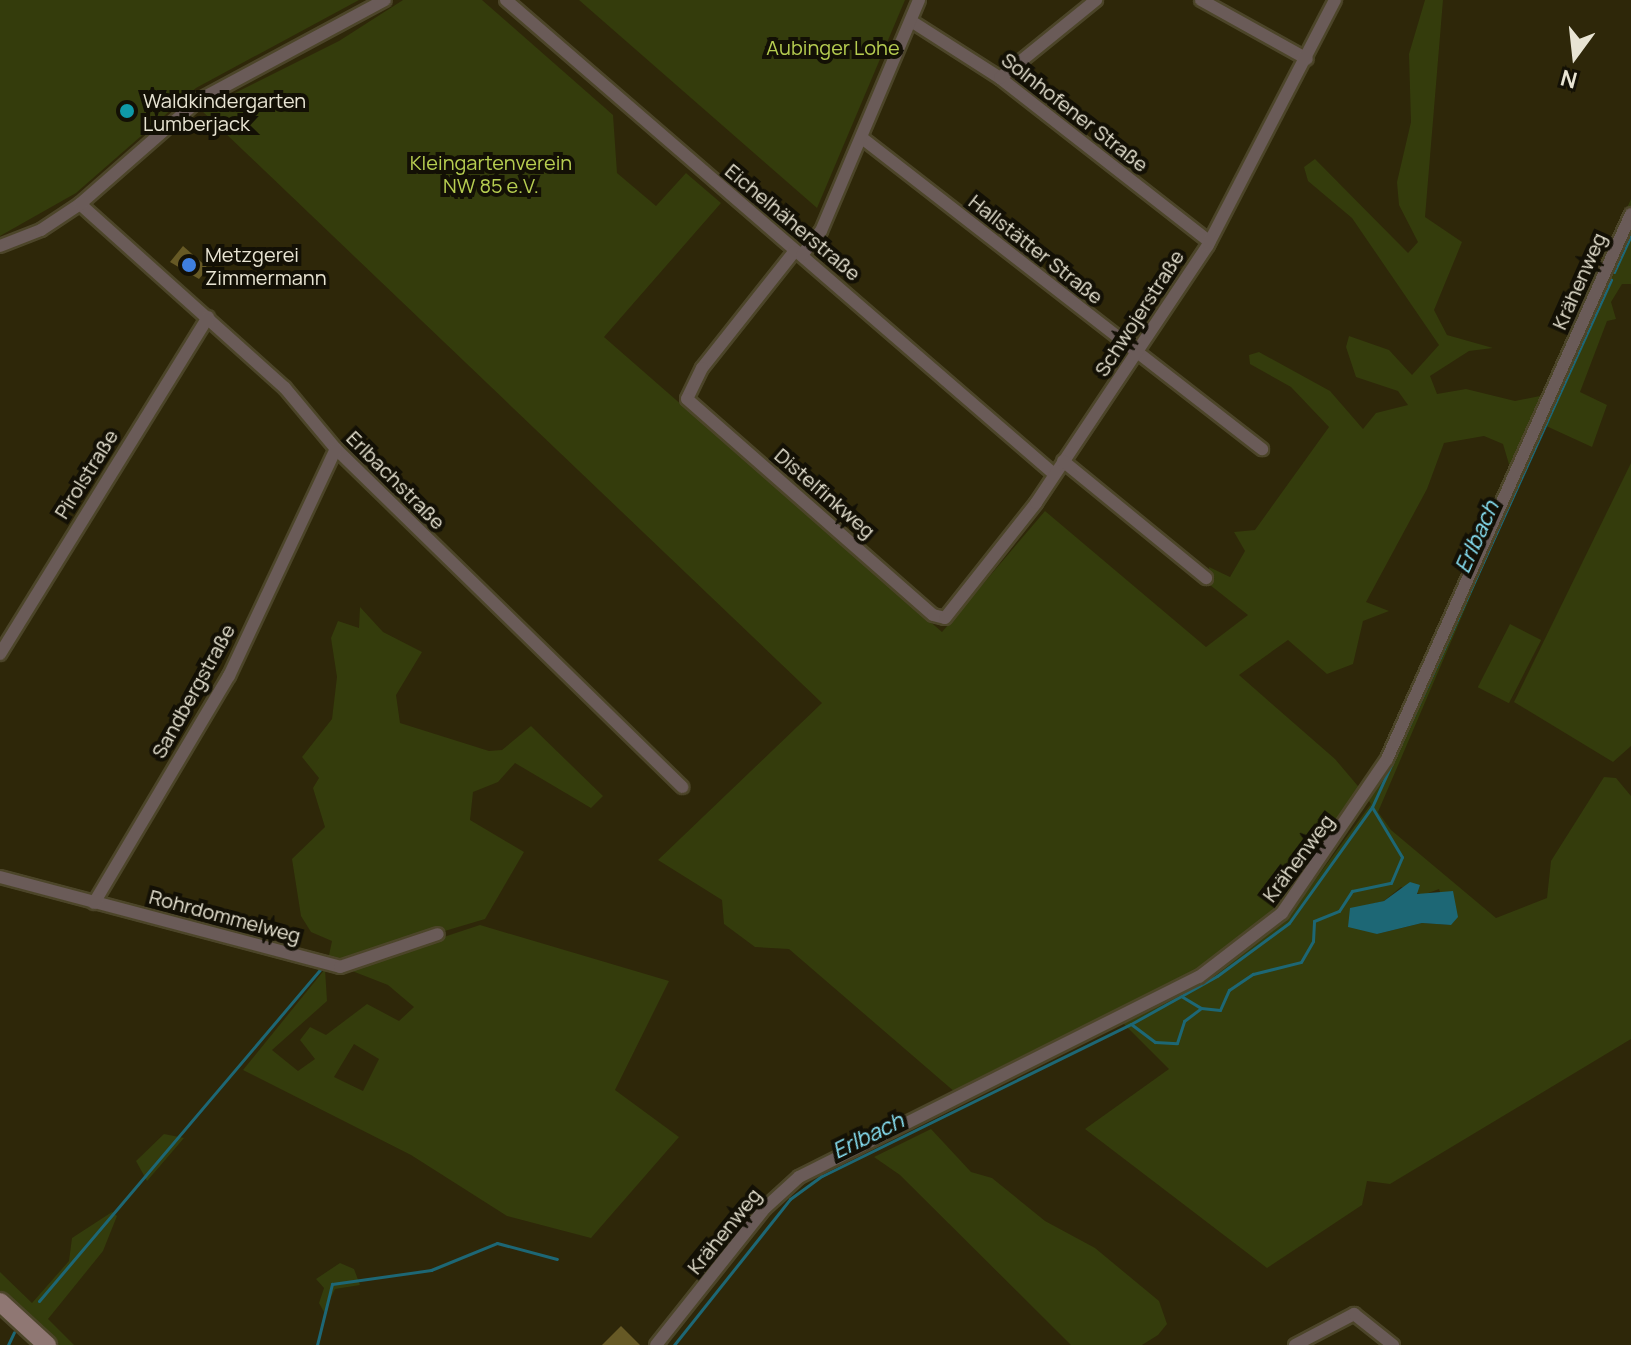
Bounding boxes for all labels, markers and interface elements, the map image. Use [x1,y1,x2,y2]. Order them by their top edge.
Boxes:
north arrow [1535,16,1615,96]
park label: Aubinger Lohe [766,35,900,59]
street label: Solnhofener Straße [997,47,1153,177]
text: N [1557,63,1580,96]
place label: Waldkindergarten Lumberjack [143,88,306,135]
marker: Waldkindergarten Lumberjack [118,102,136,120]
park label: Kleingartenverein NW 85 e.V. [410,150,572,197]
street label: Eichelhäherstraße [721,159,865,285]
street label: Hallstätter Straße [964,189,1108,309]
street label: Krähenweg [1547,229,1611,333]
place label: Metzgerei Zimmermann [205,242,327,289]
street label: Schwojerstraße [1089,245,1189,381]
marker: Metzgerei Zimmermann [180,256,198,274]
street label: Pirolstraße [49,425,123,523]
street label: Erlbachstraße [342,426,450,534]
street label: Distelfinkweg [770,443,880,543]
water label: Erlbach [1449,497,1505,577]
street label: Sandbergstraße [146,620,240,762]
street label: Krähenweg [1257,809,1339,907]
street label: Rohrdommelweg [147,884,303,948]
water label: Erlbach [828,1107,908,1165]
street label: Krähenweg [682,1183,766,1279]

